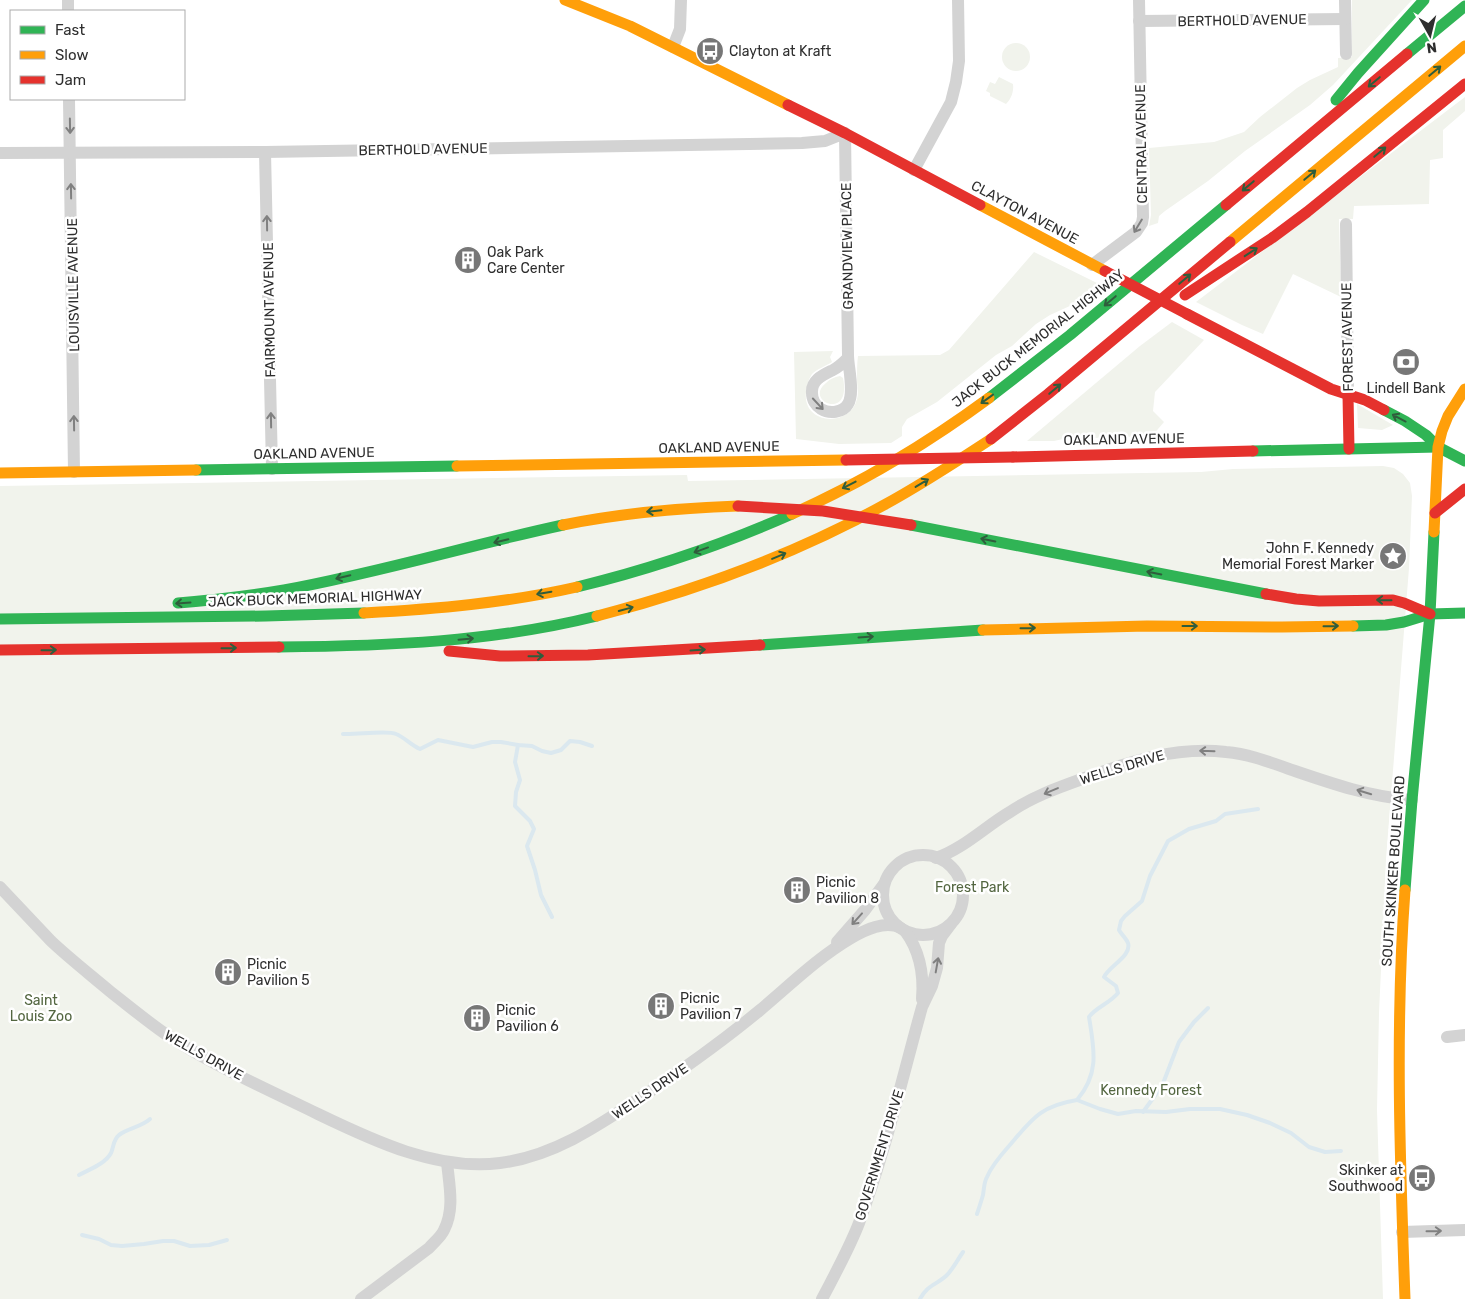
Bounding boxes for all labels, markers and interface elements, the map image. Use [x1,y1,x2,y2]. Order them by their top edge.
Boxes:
legend [10,10,185,100]
north arrow [1405,10,1455,60]
street label: BERTHOLD AVENUE [1177,11,1307,30]
text: Fast [55,21,85,39]
bus stop icon: Clayton at Kraft [695,36,725,66]
text: N [1426,38,1438,56]
place label: Clayton at Kraft [729,43,832,60]
text: Slow [55,46,88,64]
one-way arrow [1428,66,1441,77]
text: Jam [55,71,86,89]
one-way arrow [1367,76,1380,88]
street label: CENTRAL AVENUE [1132,84,1151,204]
one-way arrow [65,117,75,133]
street label: BERTHOLD AVENUE [358,140,488,159]
one-way arrow [1373,147,1386,158]
one-way arrow [1303,169,1316,180]
street label: CLAYTON AVENUE [968,177,1081,248]
one-way arrow [1242,180,1255,192]
street label: GRANDVIEW PLACE [838,182,857,310]
one-way arrow [66,183,76,199]
one-way arrow [262,215,272,231]
street label: LOUISVILLE AVENUE [64,218,83,352]
one-way arrow [1133,219,1144,233]
street label: FAIRMOUNT AVENUE [260,242,279,378]
place label: Oak Park Care Center [487,244,565,277]
building icon: Oak Park Care Center [453,245,483,275]
one-way arrow [1244,246,1258,256]
street label: JACK BUCK MEMORIAL HIGHWAY [949,266,1128,411]
one-way arrow [1178,273,1191,284]
street label: FOREST AVENUE [1338,282,1357,392]
one-way arrow [1103,295,1116,307]
bank icon: Lindell Bank [1391,347,1421,377]
place label: Lindell Bank [1367,380,1446,397]
one-way arrow [1048,384,1061,395]
one-way arrow [981,394,994,405]
one-way arrow [812,397,823,410]
one-way arrow [266,412,276,428]
one-way arrow [1392,413,1407,422]
one-way arrow [69,415,79,432]
street label: OAKLAND AVENUE [1063,430,1185,449]
street label: OAKLAND AVENUE [658,438,780,457]
street label: OAKLAND AVENUE [253,444,375,463]
one-way arrow [915,478,929,488]
one-way arrow [842,480,857,490]
one-way arrow [646,506,662,516]
one-way arrow [980,535,996,545]
one-way arrow [494,537,510,546]
place label: John F. Kennedy Memorial Forest Marker [1222,540,1375,573]
place icon: John F. Kennedy Memorial Forest Marker [1378,541,1408,571]
one-way arrow [694,546,709,555]
one-way arrow [771,551,786,560]
one-way arrow [1146,568,1162,577]
one-way arrow [336,573,352,583]
street label: JACK BUCK MEMORIAL HIGHWAY [208,586,422,611]
one-way arrow [537,589,553,598]
one-way arrow [1376,595,1392,605]
one-way arrow [175,599,191,608]
one-way arrow [617,603,633,613]
one-way arrow [1182,621,1198,631]
one-way arrow [1322,621,1338,631]
one-way arrow [1020,624,1036,633]
one-way arrow [857,633,873,642]
one-way arrow [458,634,474,644]
one-way arrow [220,643,236,653]
one-way arrow [40,645,56,655]
one-way arrow [690,645,706,654]
one-way arrow [528,651,544,661]
street label: WELLS DRIVE [1078,746,1167,788]
one-way arrow [1200,746,1216,756]
street label: SOUTH SKINKER BOULEVARD [1378,775,1409,967]
one-way arrow [1044,787,1059,796]
one-way arrow [1356,787,1372,797]
place label: Picnic Pavilion 8 [816,874,879,907]
building icon: Picnic Pavilion 8 [782,875,812,905]
park label: Forest Park [935,879,1010,896]
one-way arrow [851,913,863,926]
place label: Picnic Pavilion 5 [247,956,310,989]
building icon: Picnic Pavilion 5 [213,957,243,987]
one-way arrow [932,957,942,973]
place label: Picnic Pavilion 7 [680,990,742,1023]
building icon: Picnic Pavilion 7 [646,991,676,1021]
park label: Saint Louis Zoo [10,992,72,1025]
place label: Picnic Pavilion 6 [496,1002,559,1035]
building icon: Picnic Pavilion 6 [462,1003,492,1033]
street label: WELLS DRIVE [161,1027,246,1084]
street label: WELLS DRIVE [609,1060,691,1123]
park label: Kennedy Forest [1100,1082,1202,1099]
street label: GOVERNMENT DRIVE [851,1088,908,1223]
place label: Skinker at Southwood [1328,1162,1404,1195]
bus stop icon: Skinker at Southwood [1407,1163,1437,1193]
one-way arrow [1425,1226,1441,1236]

